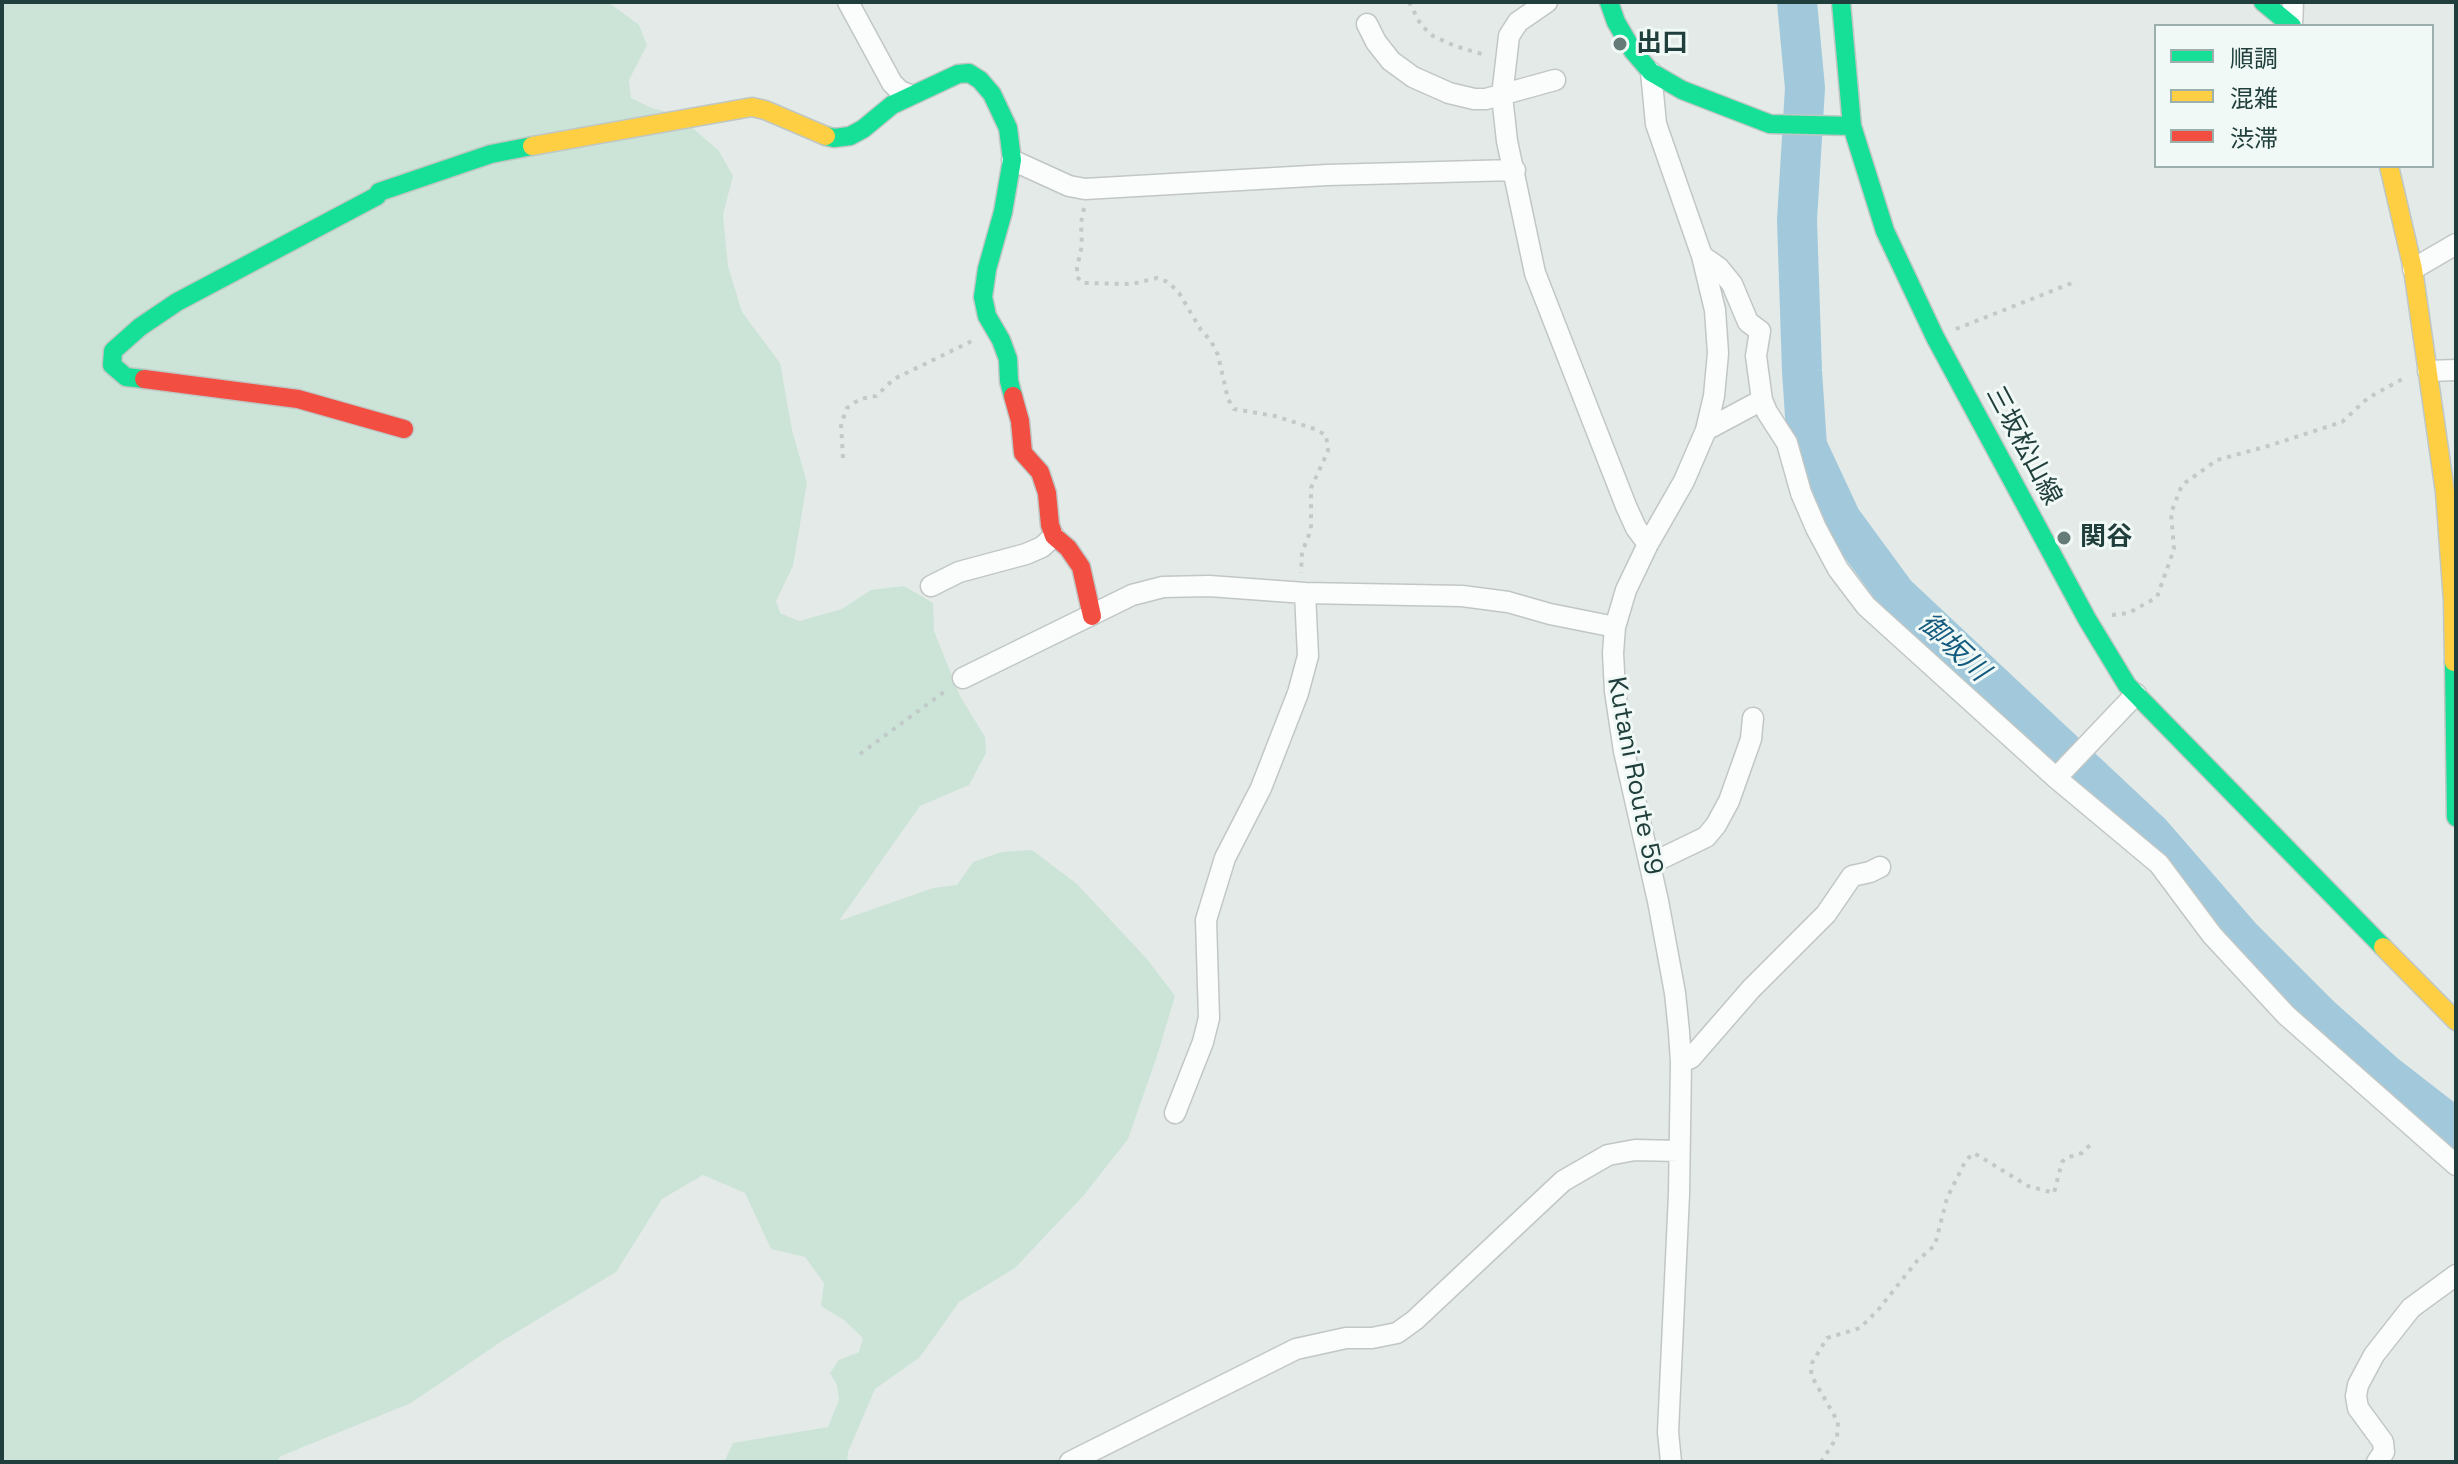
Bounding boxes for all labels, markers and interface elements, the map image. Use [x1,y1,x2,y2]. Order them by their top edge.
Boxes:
legend [2154,24,2434,168]
place label: 出口 [1636,28,1688,60]
marker: 出口 [1611,35,1629,53]
text: 順調 [2230,43,2278,74]
text: 混雑 [2230,83,2278,114]
text: 渋滞 [2230,123,2278,154]
street label: 三坂松山線 [1979,381,2067,511]
place label: 関谷 [2080,522,2132,554]
marker: 関谷 [2055,529,2073,547]
water label: 御坂川 [1911,607,1995,689]
street label: Kutani Route 59 [1600,674,1668,878]

